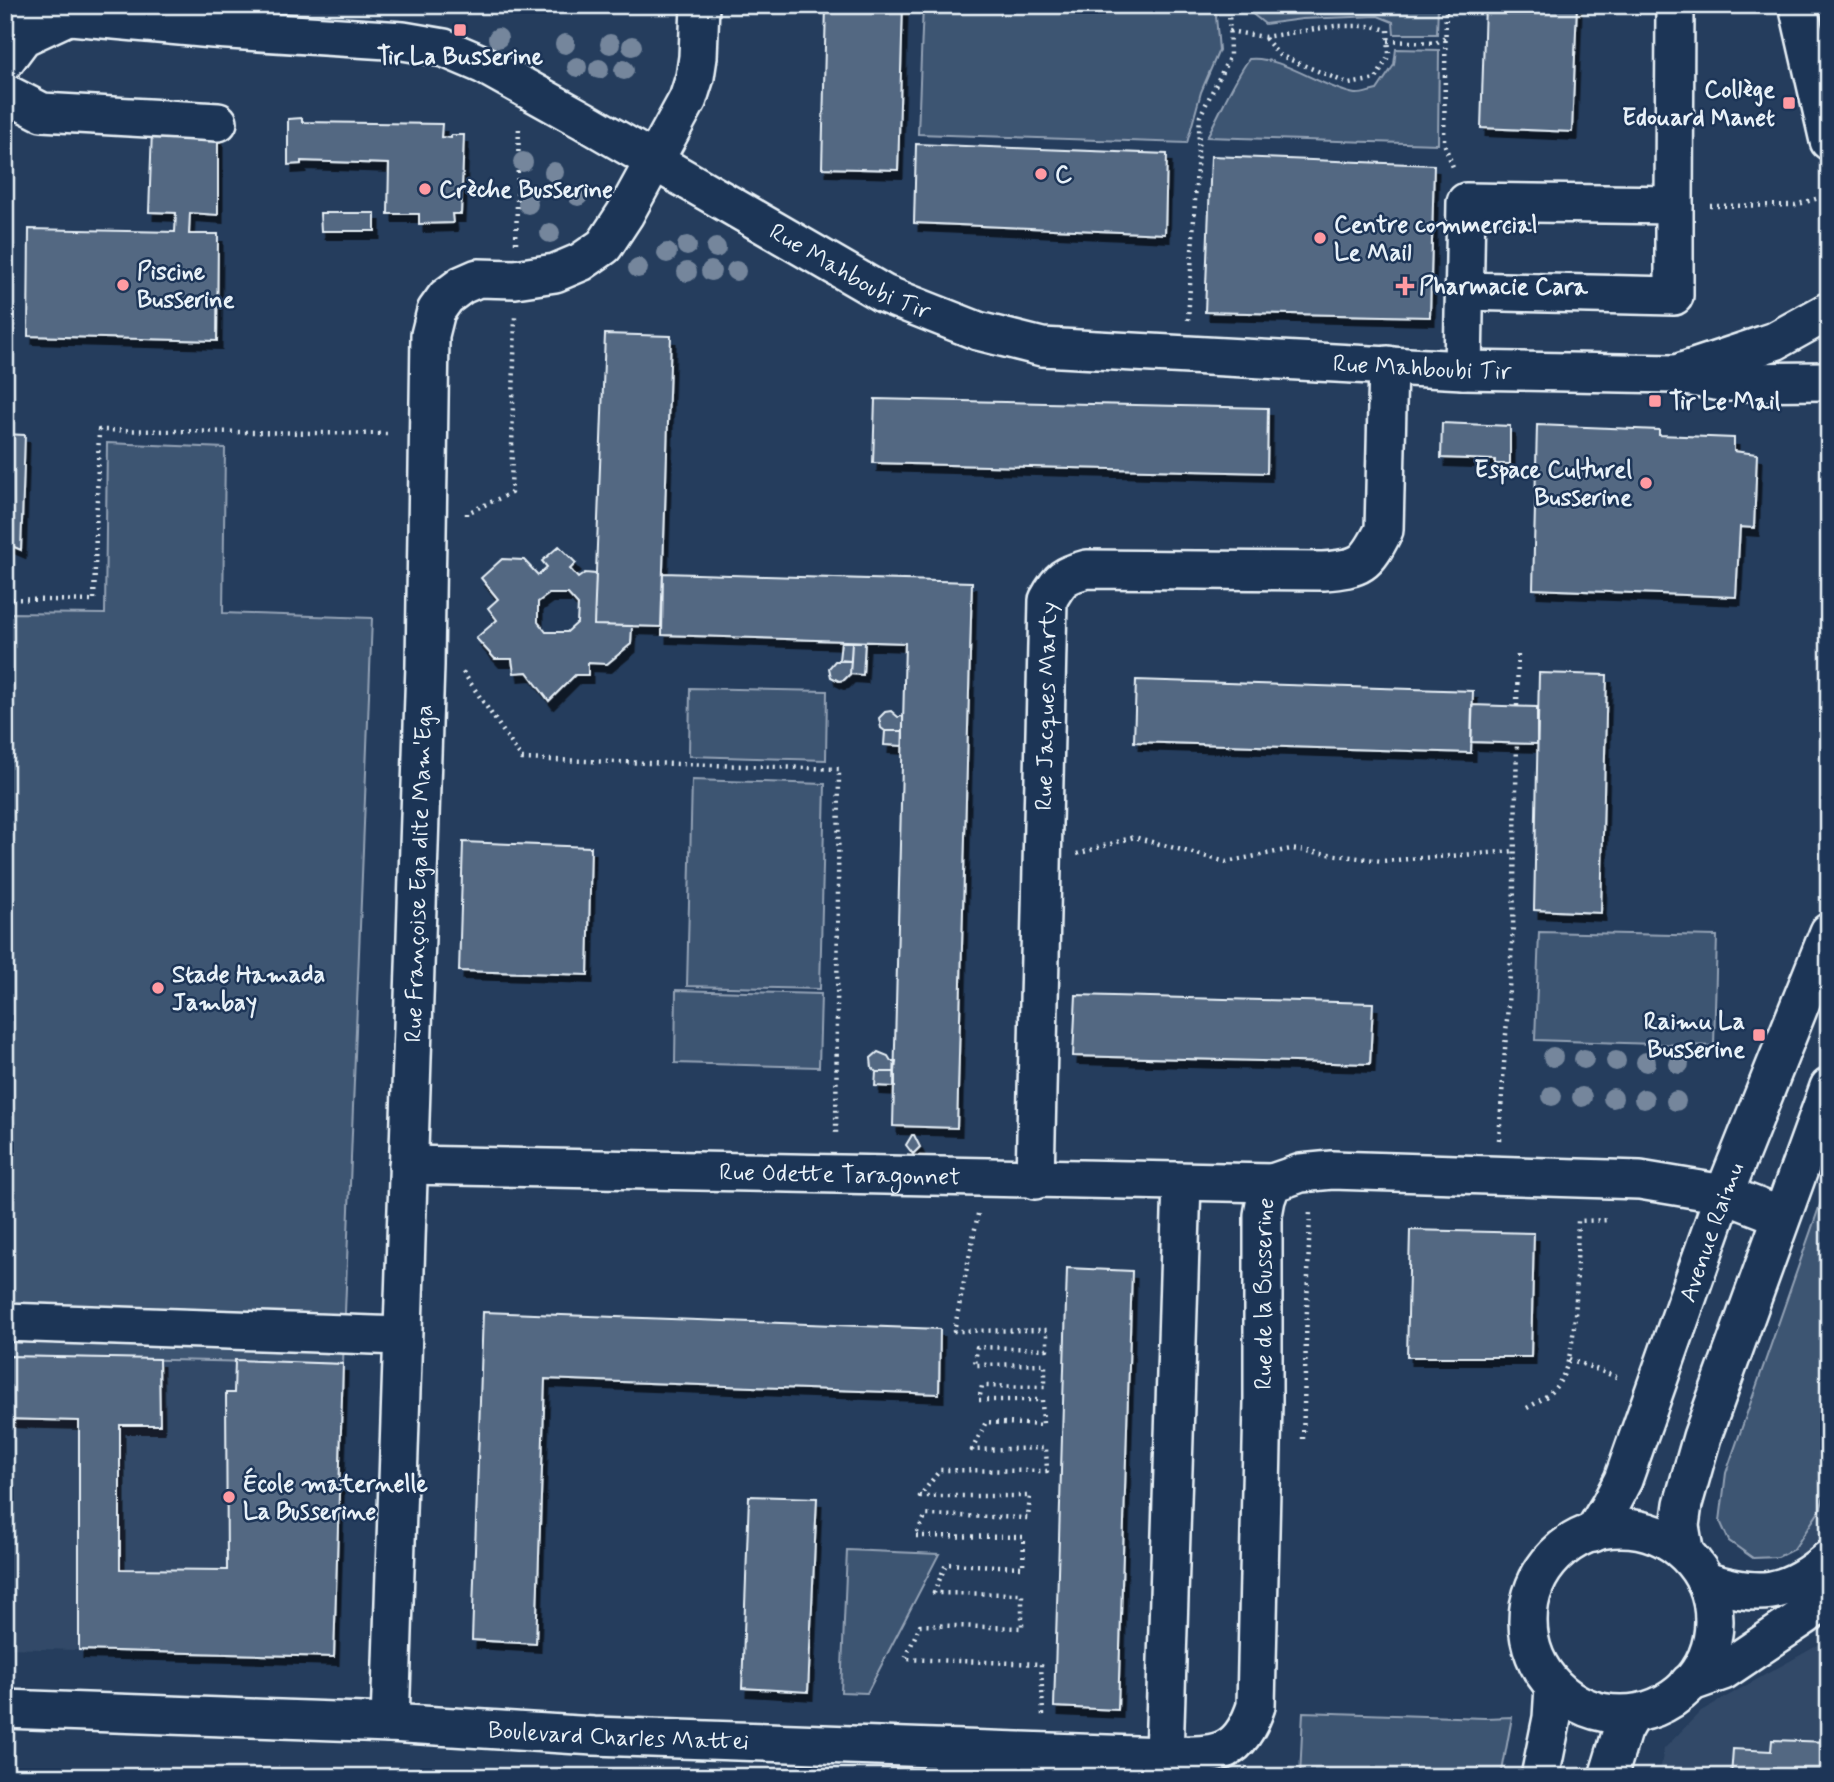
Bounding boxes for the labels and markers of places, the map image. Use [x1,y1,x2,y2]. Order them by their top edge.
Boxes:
marker: Tir La Busserine [452,22,468,38]
place label: Tir La Busserine [377,42,544,73]
place label: Collège Edouard Manet [1622,75,1775,134]
marker: Collège Edouard Manet [1781,95,1797,111]
place label: C [1055,160,1073,191]
marker: C [1033,166,1049,182]
place label: Crèche Busserine [439,175,613,206]
marker: Crèche Busserine [417,181,433,197]
place label: Centre commercial Le Mail [1334,210,1538,269]
marker: Centre commercial Le Mail [1312,230,1328,246]
place label: Piscine Busserine [137,257,235,316]
place label: Pharmacie Cara [1419,272,1588,303]
marker: Piscine Busserine [115,277,131,293]
marker: Pharmacie Cara [1397,278,1413,294]
place label: Tir Le Mail [1669,387,1780,418]
marker: Tir Le Mail [1647,393,1663,409]
place label: Espace Culturel Busserine [1474,455,1632,514]
marker: Espace Culturel Busserine [1638,475,1654,491]
place label: Stade Hamada Jambay [172,960,326,1019]
marker: Stade Hamada Jambay [150,980,166,996]
place label: Raimu La Busserine [1644,1007,1745,1066]
marker: Raimu La Busserine [1751,1027,1767,1043]
place label: École maternelle La Busserine [243,1467,428,1528]
marker: École maternelle La Busserine [221,1489,237,1505]

